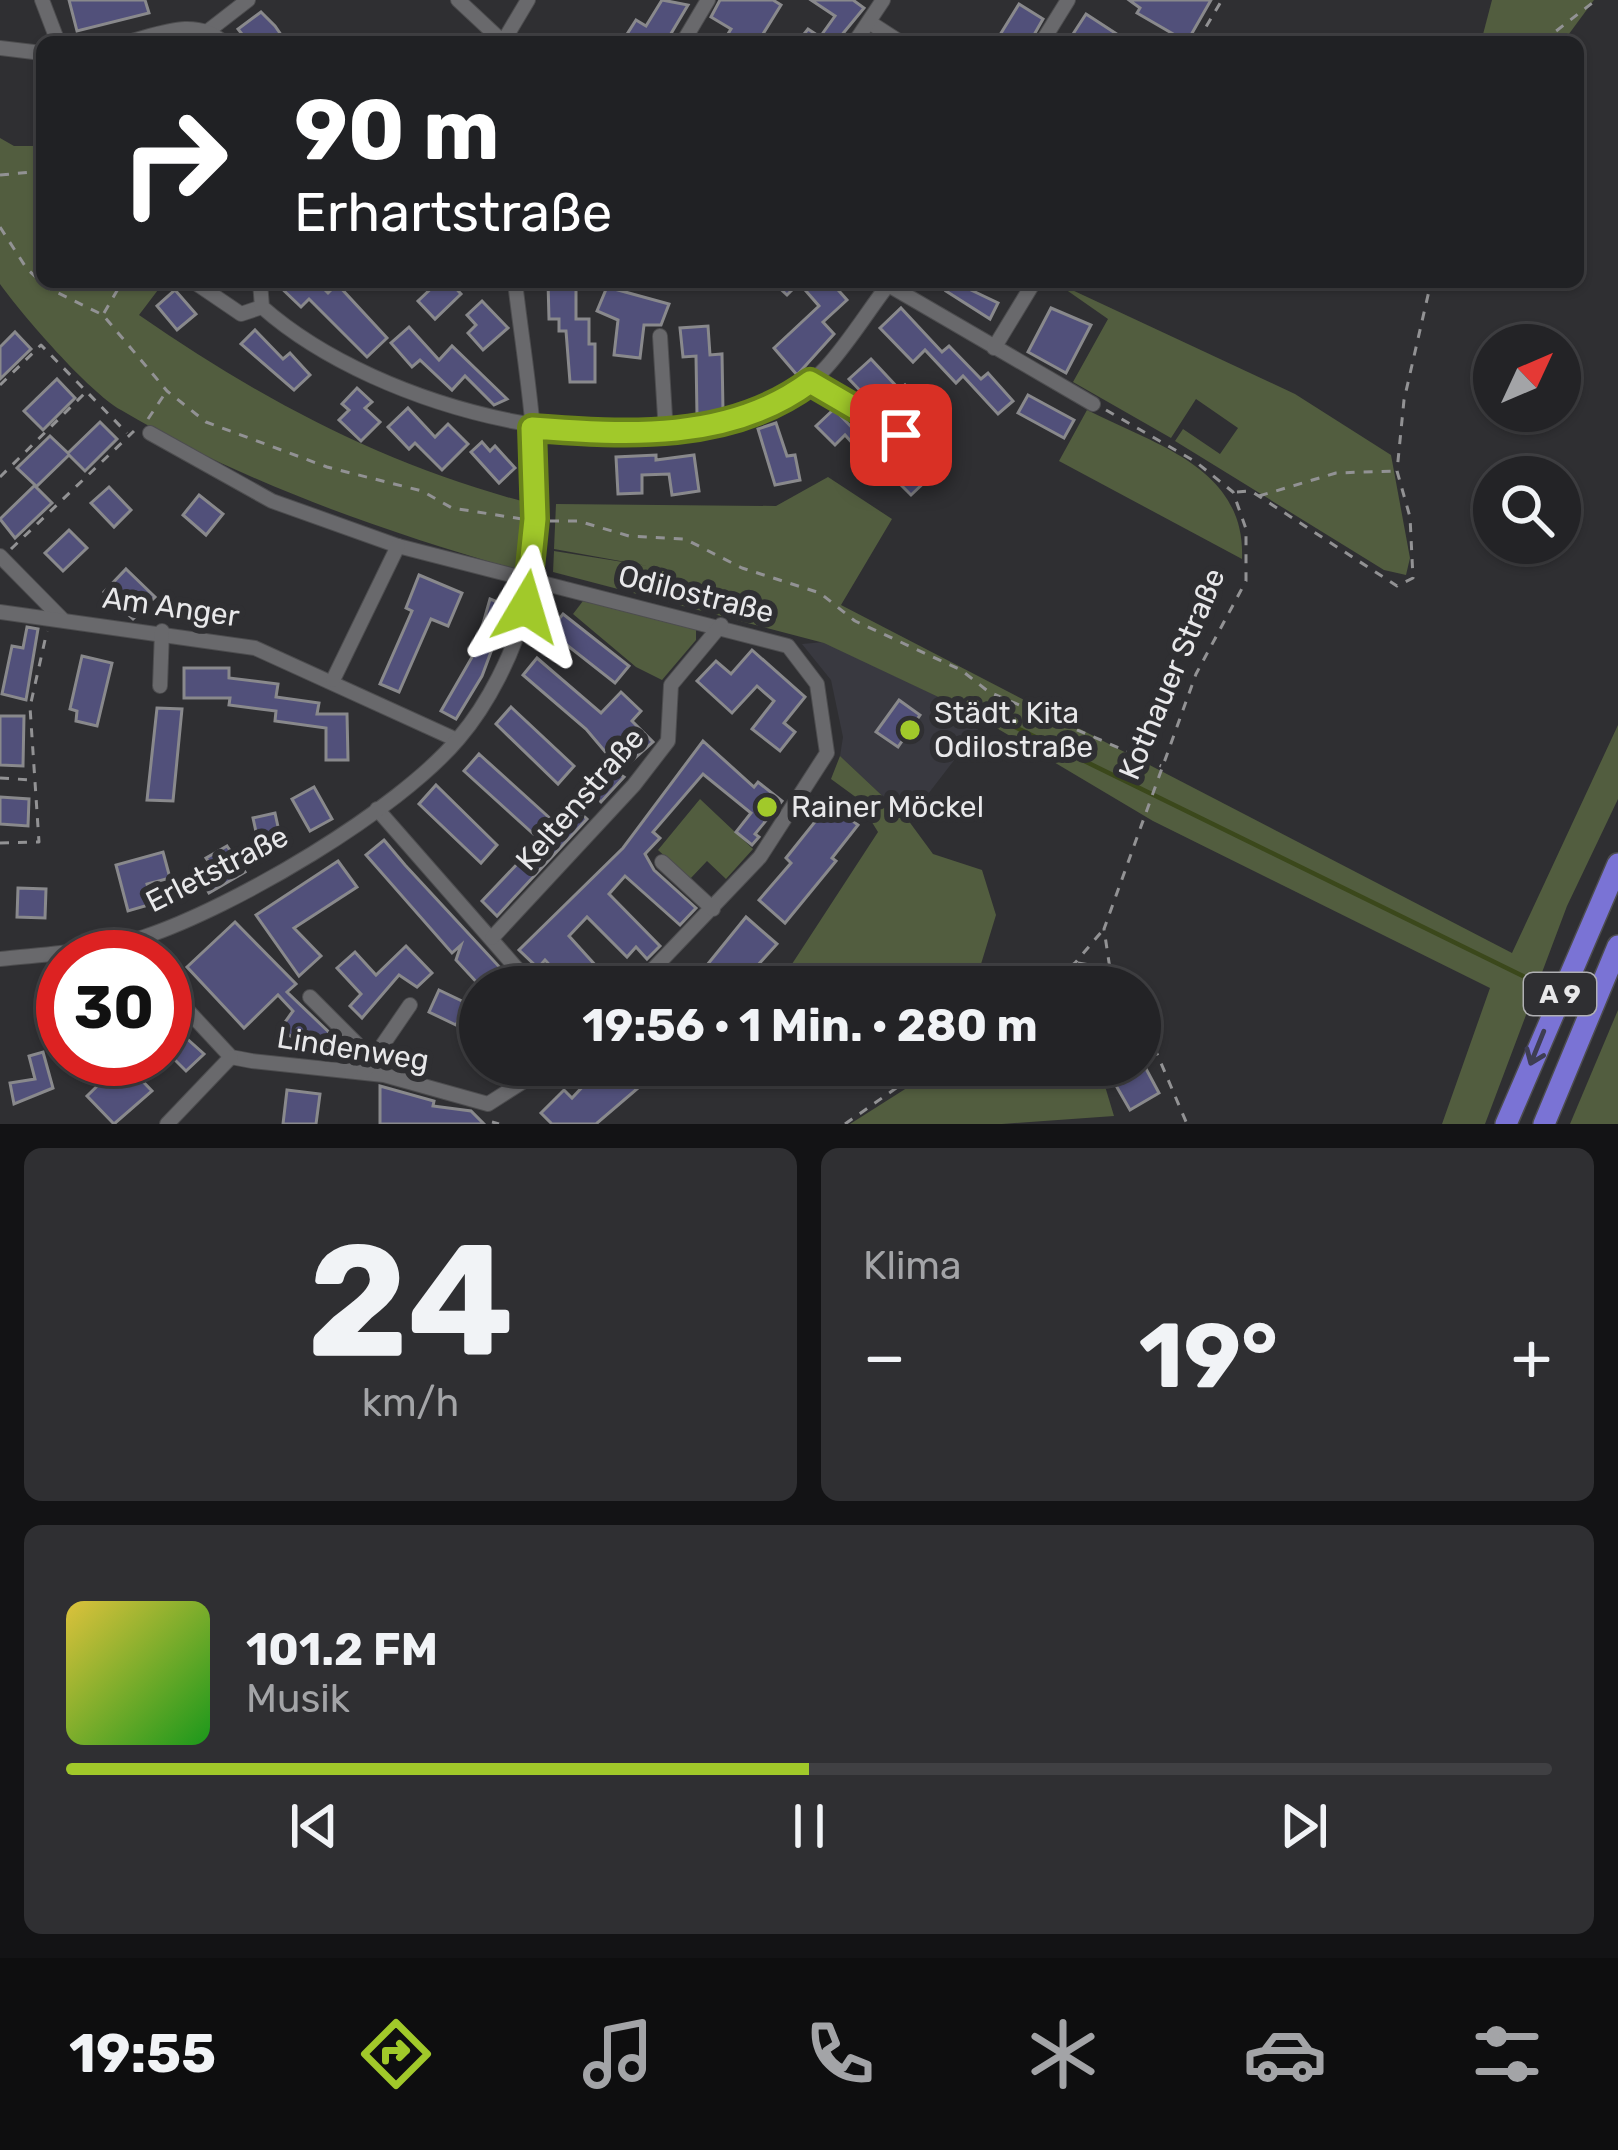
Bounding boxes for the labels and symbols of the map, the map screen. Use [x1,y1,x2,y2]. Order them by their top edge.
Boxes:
north arrow [1473,324,1581,432]
pin [850,384,952,486]
position arrow [463,544,589,670]
street label: Odilostraße [614,557,778,631]
street label: Kothauer Straße [1111,563,1233,785]
street label: Am Anger [100,580,242,634]
place label: Städt. Kita Odilostraße [934,695,1093,765]
marker: Städt. Kita Odilostraße [897,717,923,743]
street label: Keltenstraße [508,720,652,878]
place label: Rainer Möckel [791,789,984,825]
marker: Rainer Möckel [754,794,780,820]
street label: Erletstraße [140,818,294,920]
speed limit sign: 30 [36,930,192,1086]
road number: A 9 [1524,973,1596,1015]
street label: Lindenweg [274,1019,432,1079]
one-way arrow [1525,1029,1546,1066]

